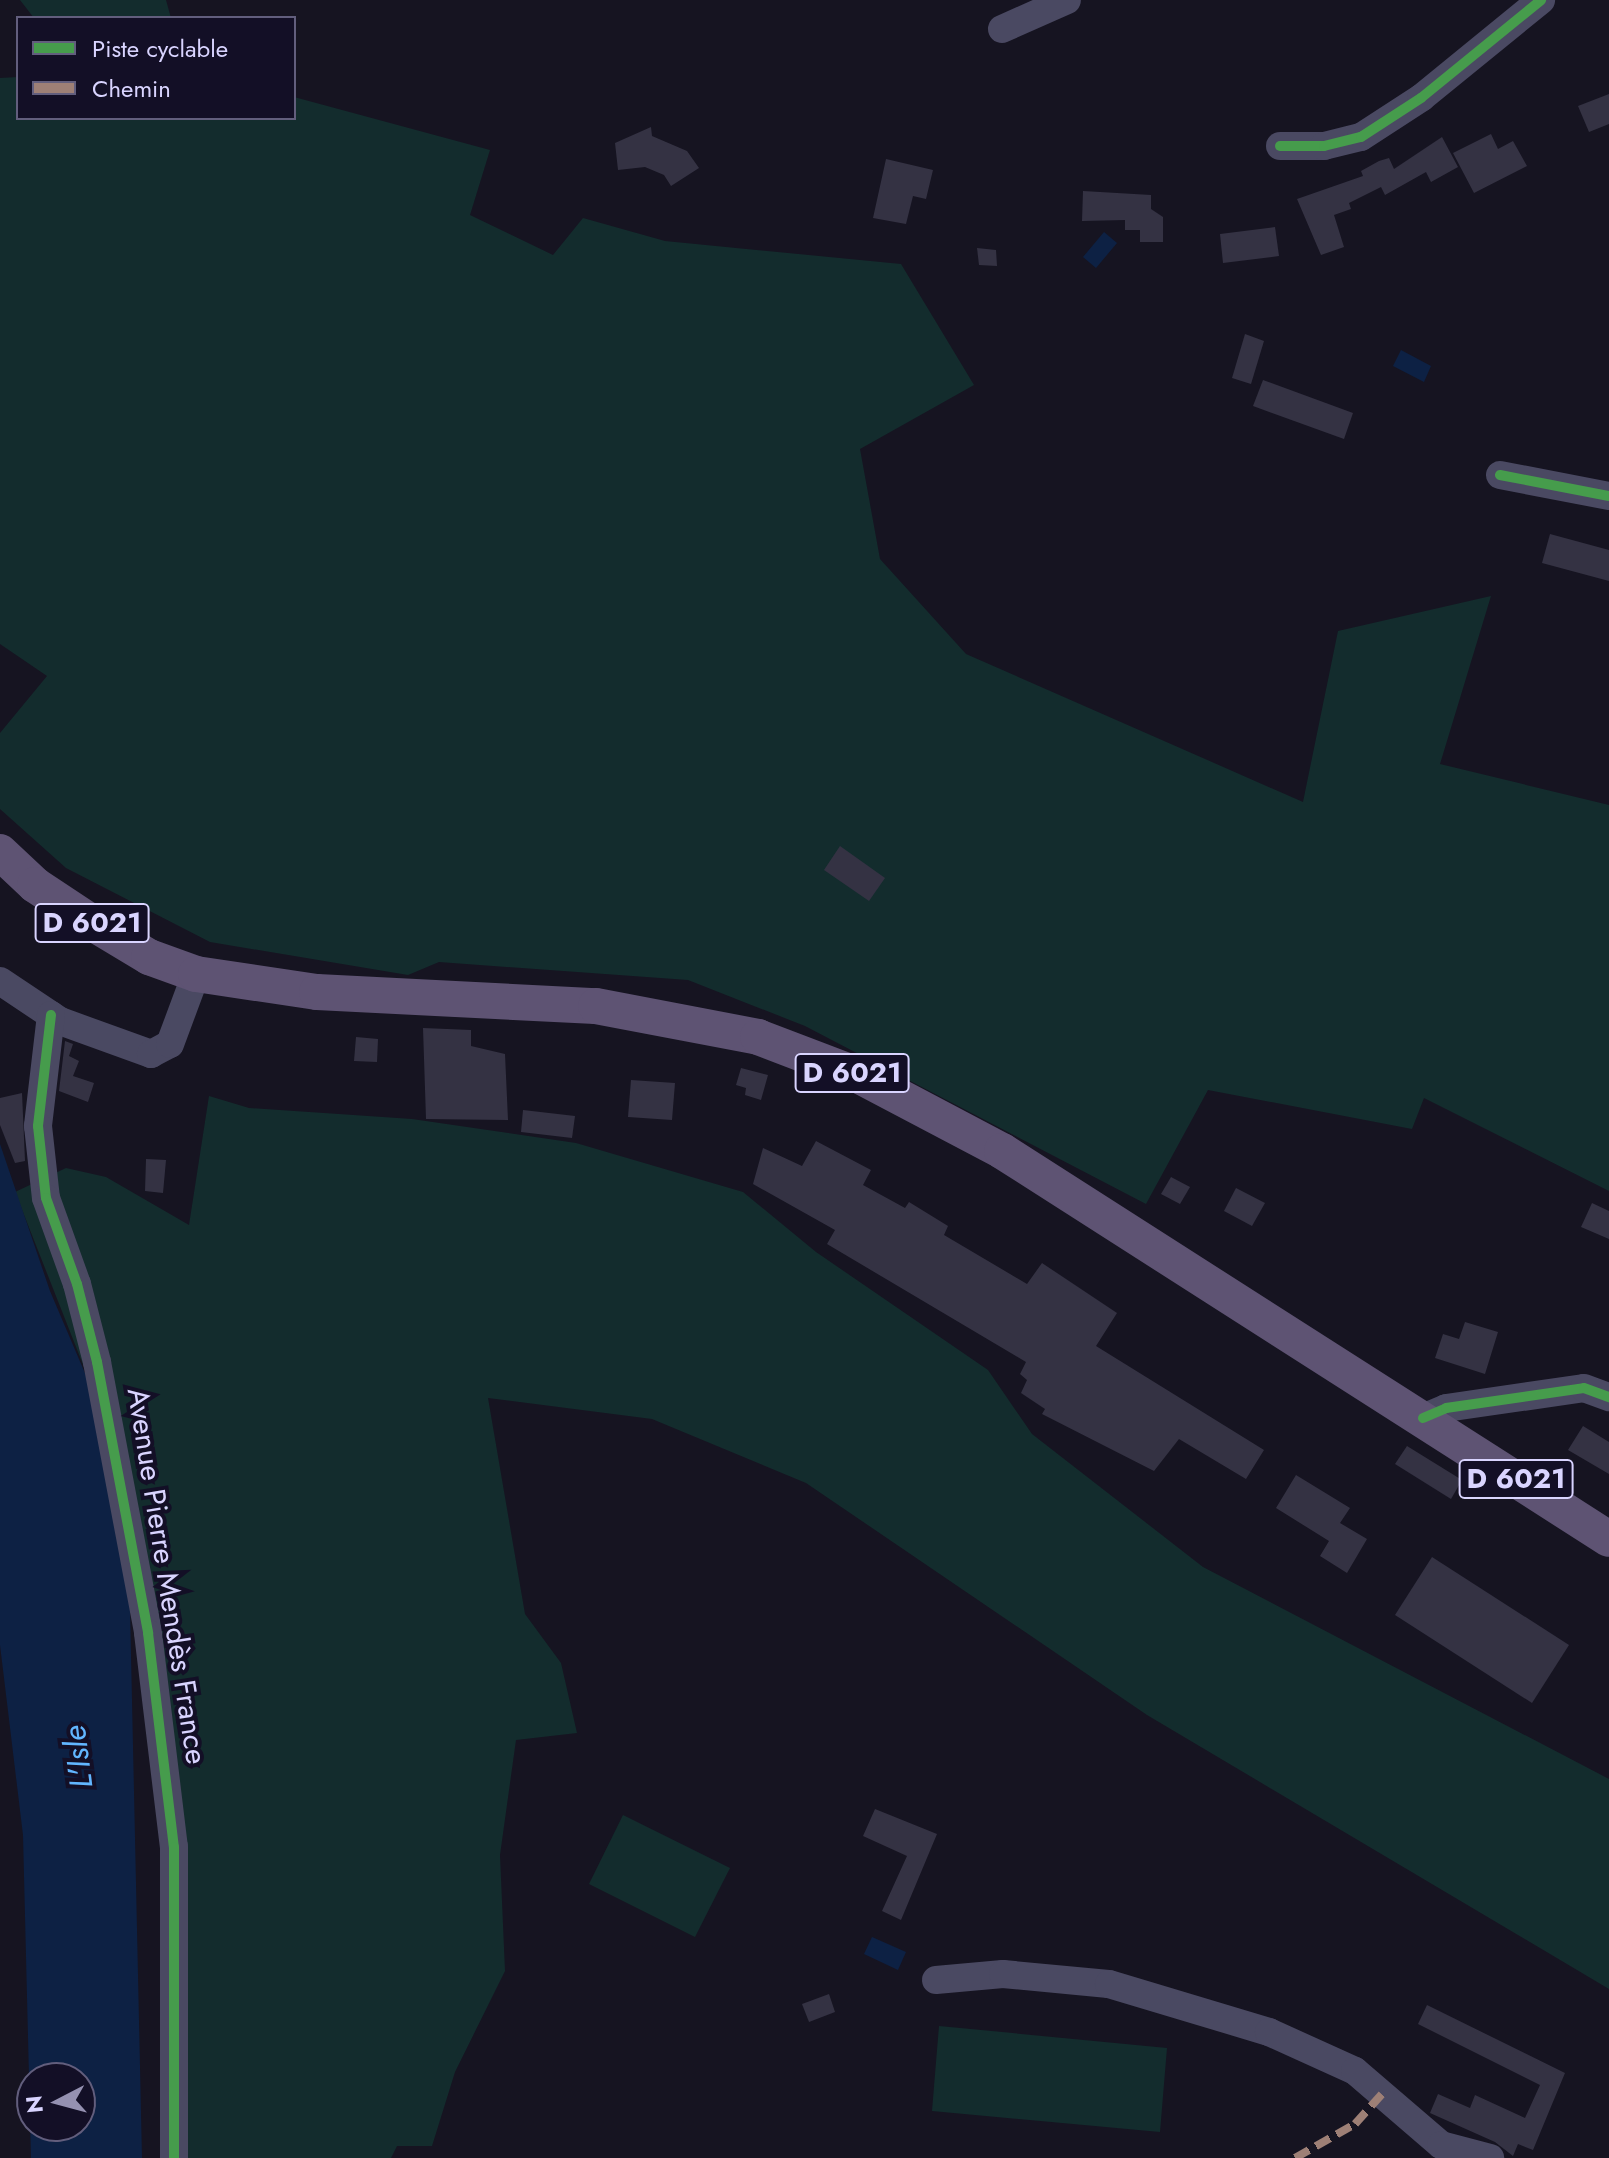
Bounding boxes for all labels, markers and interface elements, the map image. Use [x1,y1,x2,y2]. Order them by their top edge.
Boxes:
legend [16,16,296,120]
text: Piste cyclable [92,31,228,66]
text: Chemin [92,71,171,106]
road number: D 6021 [34,899,150,947]
road number: D 6021 [794,1049,910,1097]
street label: Avenue Pierre Mendès France [119,1385,215,1767]
road number: D 6021 [1458,1455,1574,1503]
water label: L'Isle [55,1723,101,1791]
north arrow [16,2062,96,2142]
text: N [17,2094,51,2115]

